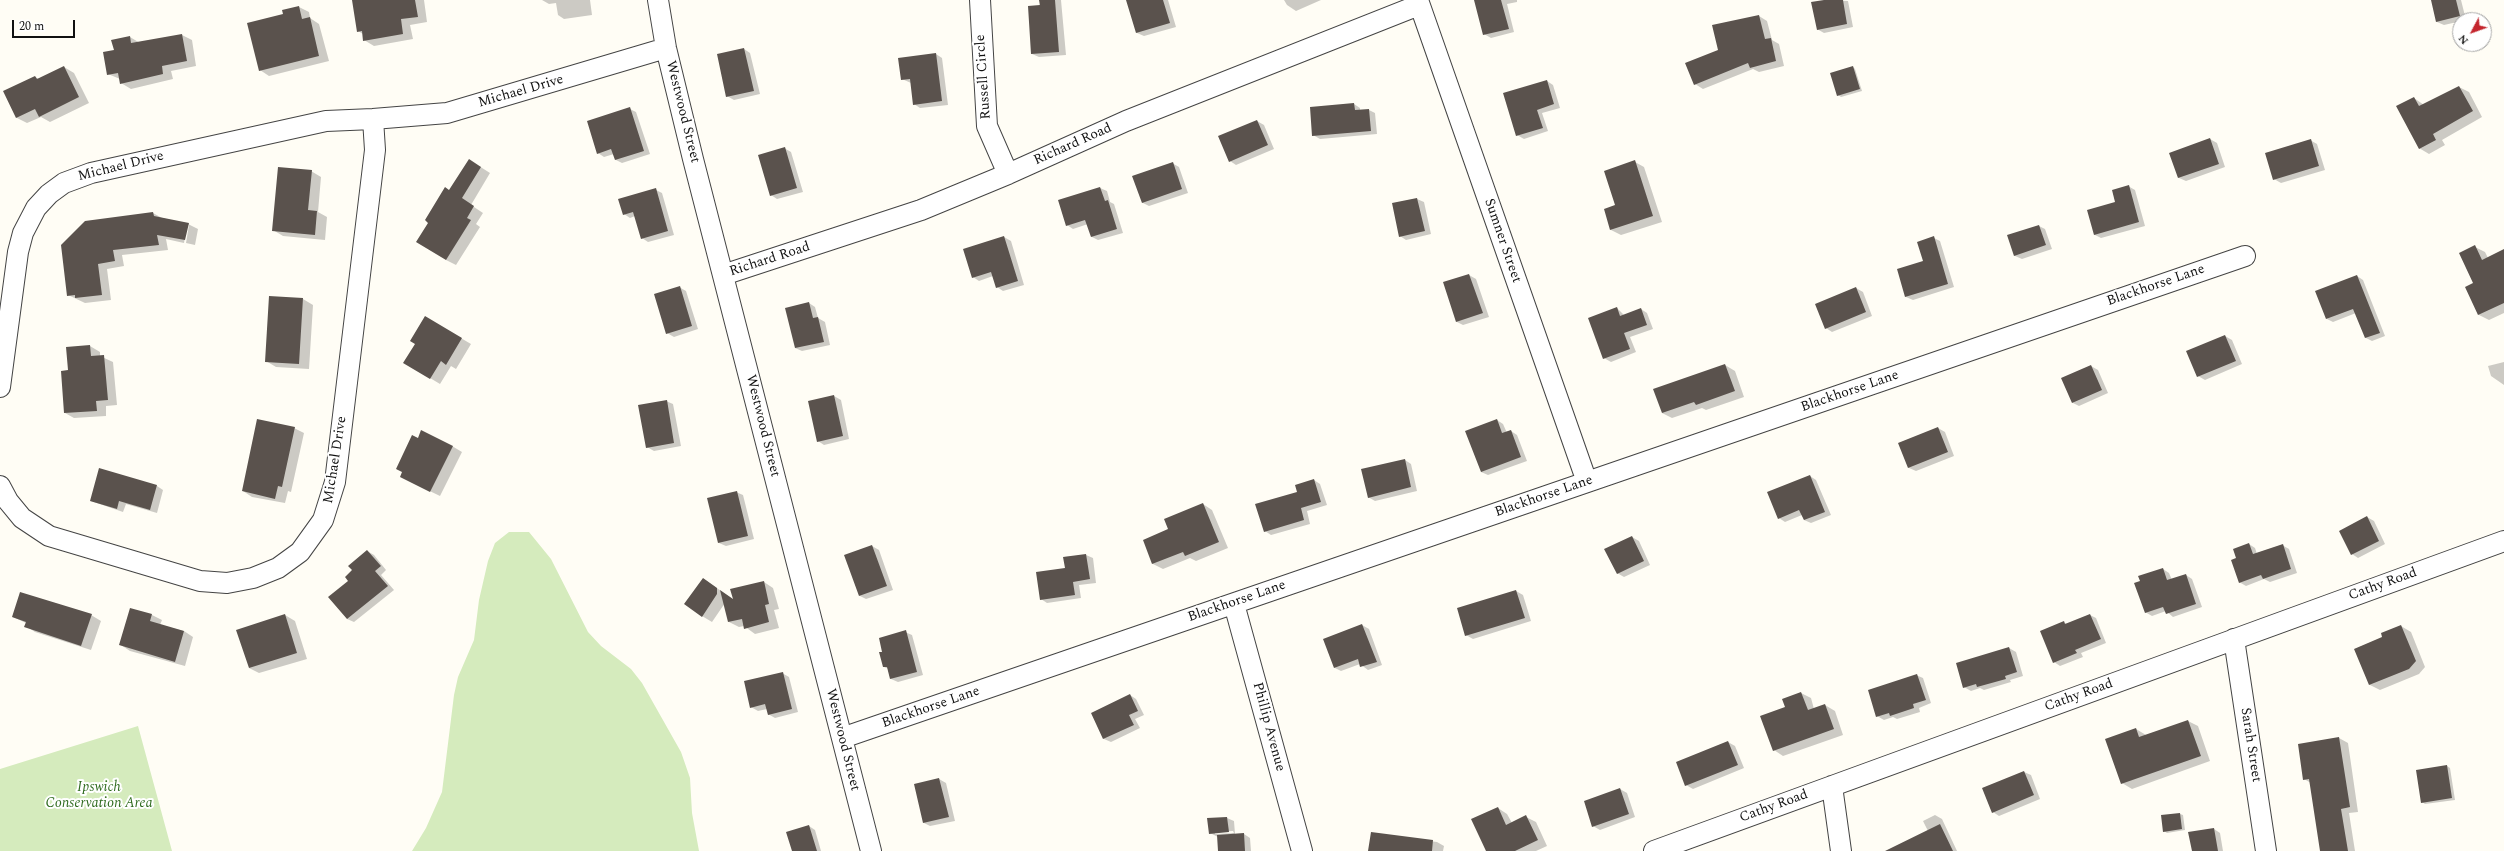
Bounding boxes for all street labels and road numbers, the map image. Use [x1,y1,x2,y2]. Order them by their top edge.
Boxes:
street label: Russell Circle [973,34,995,120]
street label: Westwood Street [661,59,703,165]
street label: Michael Drive [476,72,566,112]
street label: Richard Road [1031,120,1115,170]
street label: Michael Drive [76,148,166,186]
street label: Sumner Street [1480,197,1524,285]
street label: Richard Road [728,239,812,281]
street label: Blackhorse Lane [2105,261,2207,311]
street label: Blackhorse Lane [1799,367,1901,417]
street label: Westwood Street [741,373,783,479]
street label: Michael Drive [321,415,351,505]
street label: Blackhorse Lane [1493,472,1595,522]
street label: Cathy Road [2346,565,2420,605]
street label: Blackhorse Lane [1186,577,1288,627]
street label: Cathy Road [2042,676,2116,716]
street label: Phillip Avenue [1248,681,1288,773]
street label: Blackhorse Lane [880,683,982,733]
street label: Westwood Street [821,687,863,793]
street label: Sarah Street [2236,706,2264,784]
street label: Cathy Road [1737,787,1811,827]

